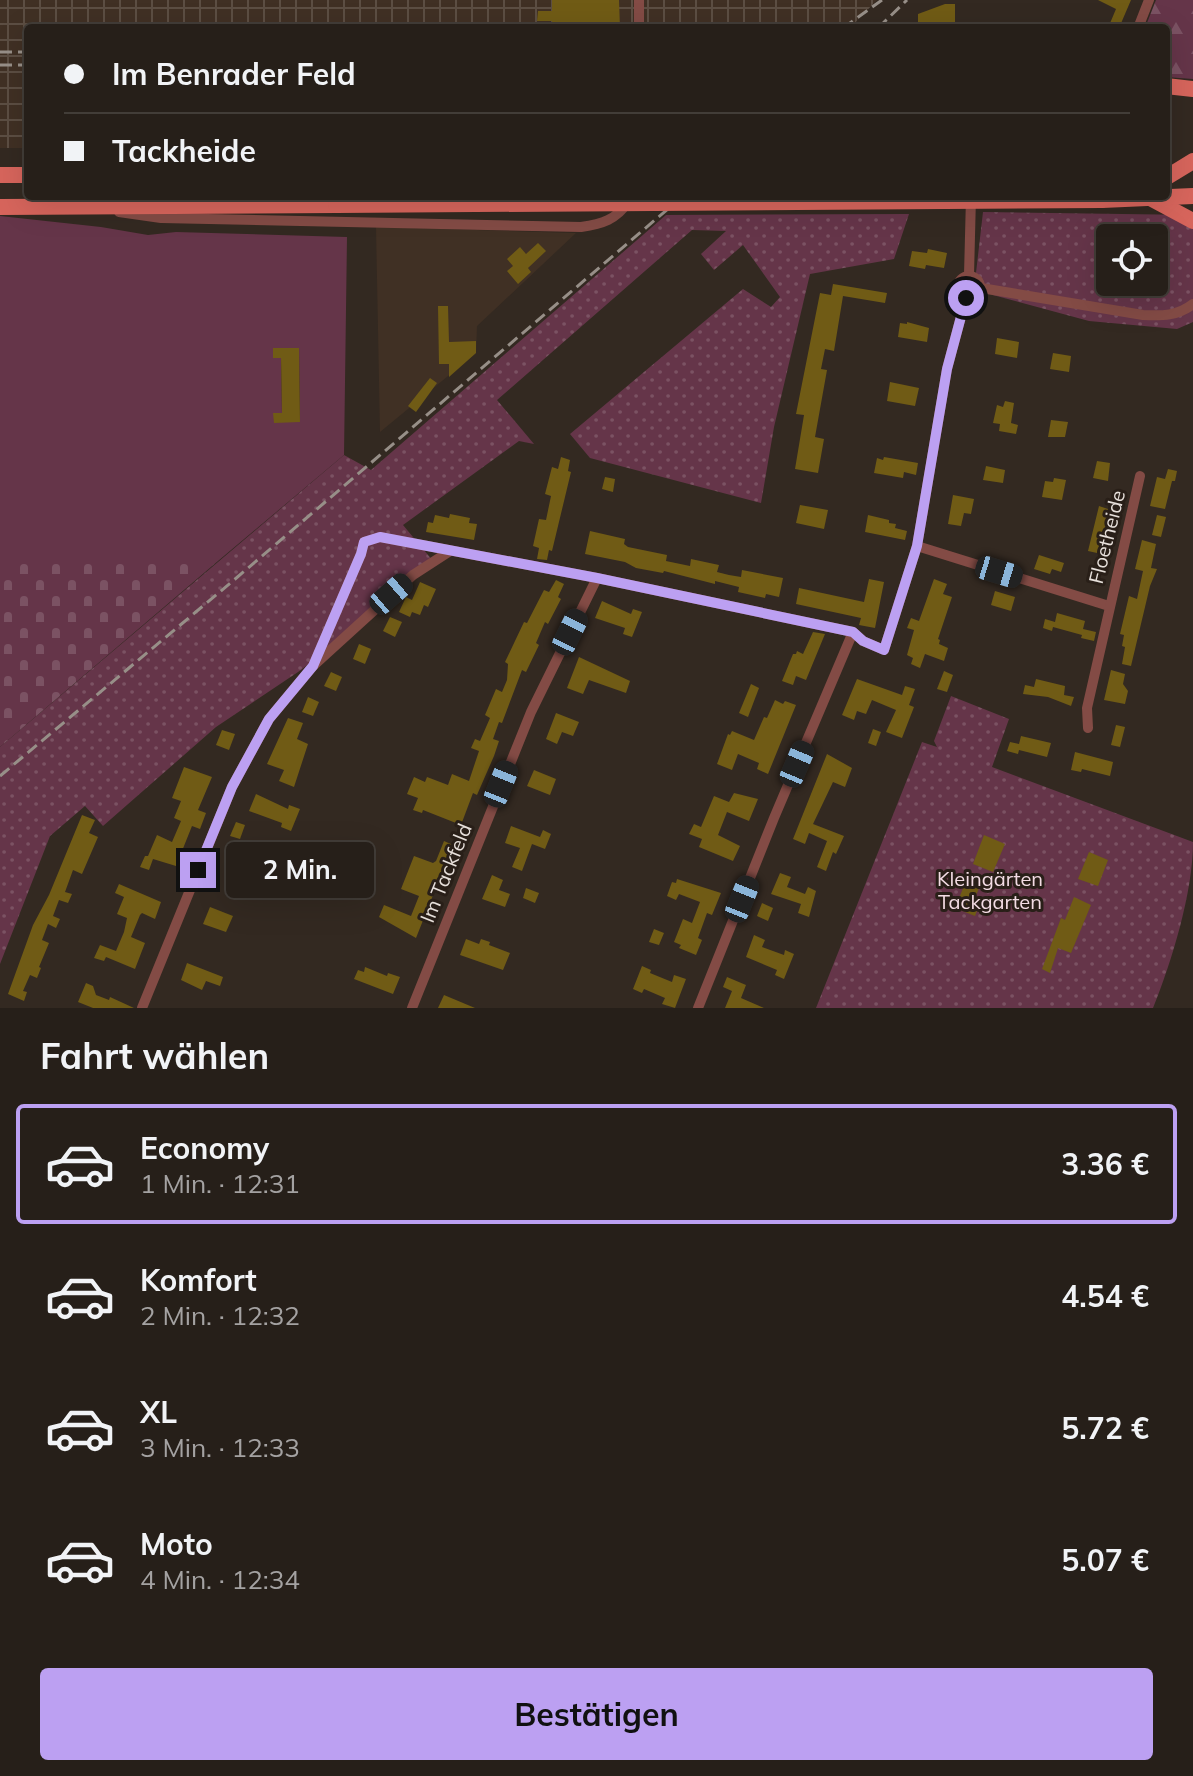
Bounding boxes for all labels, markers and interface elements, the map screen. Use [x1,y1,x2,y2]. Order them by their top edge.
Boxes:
text: Im Benrader Feld [112,55,356,93]
text: Tackheide [112,132,256,170]
map controls [1096,224,1168,296]
button: locate [1096,224,1168,296]
route start [948,280,984,316]
street label: Floetheide [1083,488,1130,586]
car [973,554,1025,590]
car [365,569,417,619]
car [549,605,591,659]
car [777,737,817,791]
car [481,757,521,811]
street label: Im Tackfeld [414,820,477,926]
callout: 2 Min. [226,842,374,898]
route end [180,852,216,888]
text: 2 Min. [263,853,337,886]
park label: Kleingärten Tackgarten [937,866,1043,914]
car [722,872,762,926]
text: Fahrt wählen [40,1033,269,1078]
icon: car [44,1128,116,1200]
text: Economy [140,1129,269,1167]
text: 3.36 € [1061,1145,1149,1183]
text: 1 Min. · 12:31 [140,1167,300,1200]
icon: car [44,1260,116,1332]
text: Komfort [140,1261,257,1299]
text: 4.54 € [1061,1277,1149,1315]
text: 2 Min. · 12:32 [140,1299,300,1332]
icon: car [44,1392,116,1464]
text: XL [140,1393,177,1431]
text: 5.72 € [1061,1409,1149,1447]
text: 3 Min. · 12:33 [140,1431,300,1464]
icon: car [44,1524,116,1596]
text: Moto [140,1525,213,1563]
text: 5.07 € [1061,1541,1149,1579]
text: 4 Min. · 12:34 [140,1563,300,1596]
button: Bestätigen [40,1668,1153,1760]

